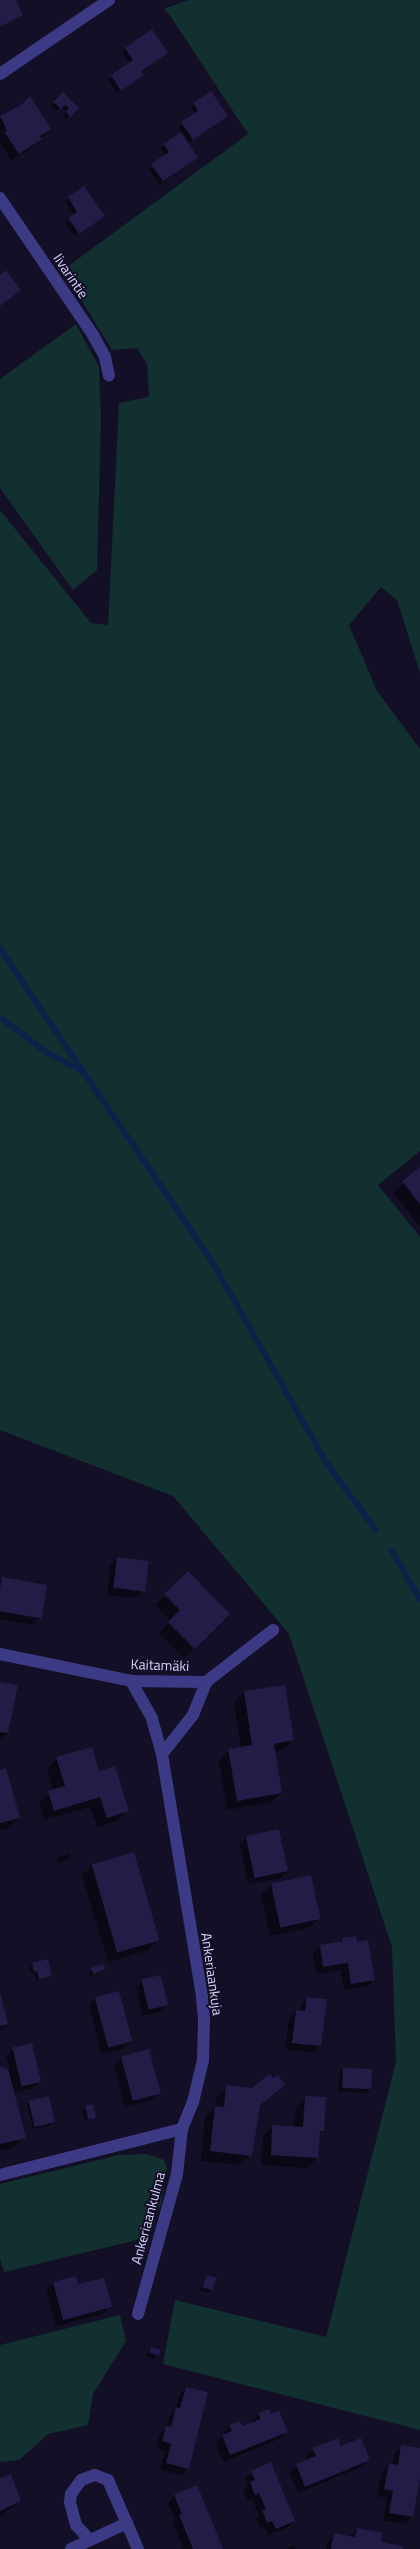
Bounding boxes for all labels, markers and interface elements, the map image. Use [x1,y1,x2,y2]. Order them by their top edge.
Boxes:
street label: Iivarintie [50,250,92,302]
street label: Kaitamäki [130,1656,190,1674]
street label: Ankeriaankuja [198,1932,226,2016]
street label: Ankeriaankulma [128,2170,168,2266]

